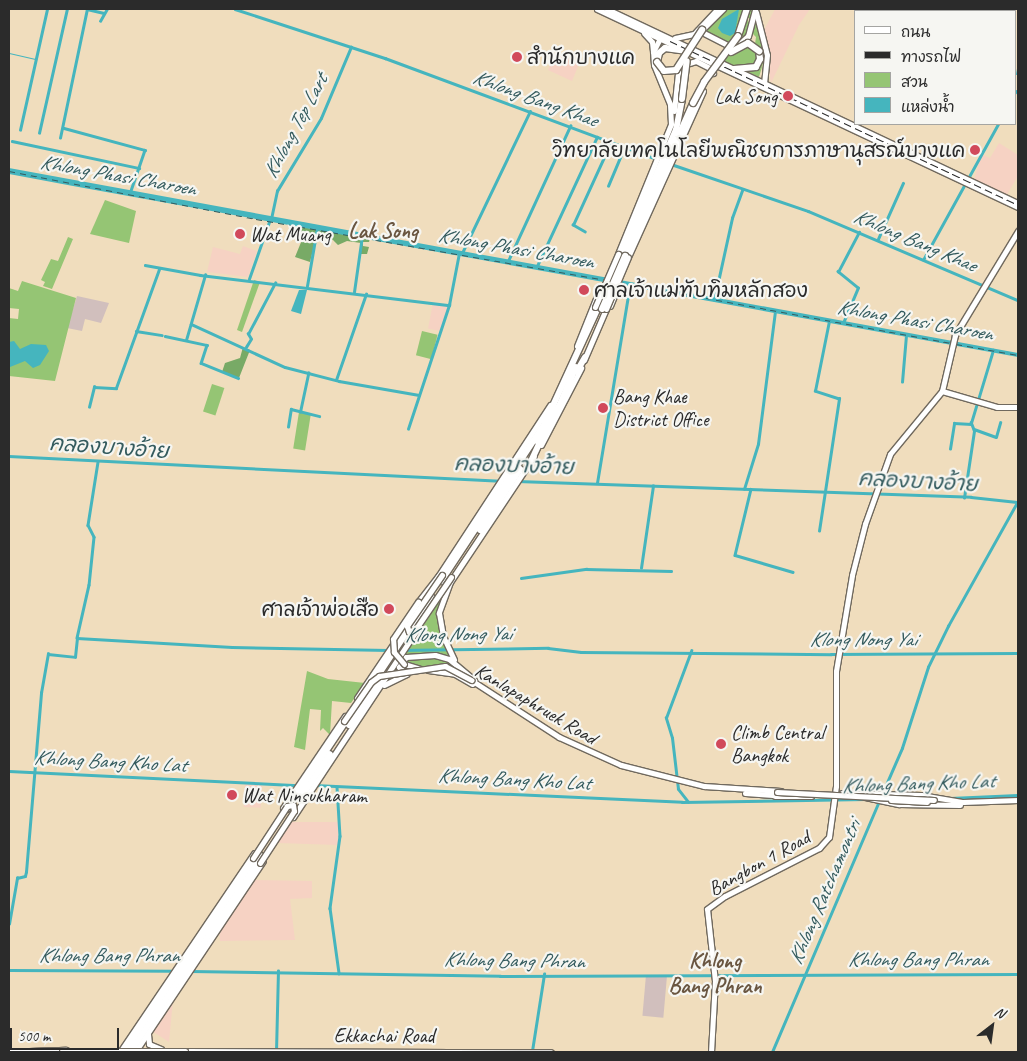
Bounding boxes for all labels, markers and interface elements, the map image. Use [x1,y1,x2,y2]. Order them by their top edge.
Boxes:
legend [854,10,1017,125]
text: ถนน [901,23,930,42]
place label: สำนักบางแค [527,45,635,69]
text: ทางรถไฟ [901,48,961,67]
marker: สำนักบางแค [511,51,523,63]
water label: Khlong Bang Khae [469,64,601,132]
water label: Khlong Tep Lart [257,70,333,182]
text: สวน [901,73,928,92]
place label: Lak Song [715,84,777,108]
marker: Lak Song [781,89,795,103]
text: แหล่งน้ำ [901,98,955,117]
place label: วิทยาลัยเทคโนโลยีพณิชยการภาษานุสรณ์บางแค [552,138,965,162]
marker: วิทยาลัยเทคโนโลยีพณิชยการภาษานุสรณ์บางแค [969,144,981,156]
water label: Khlong Phasi Charoen [38,149,198,201]
water label: Khlong Bang Khae [849,203,981,277]
district label: Lak Song [348,219,418,245]
place label: Wat Muang [250,222,330,246]
water label: Khlong Phasi Charoen [436,222,596,274]
marker: Wat Muang [234,228,246,240]
place label: ศาลเจ้าแม่ทับทิมหลักสอง [594,278,808,302]
marker: ศาลเจ้าแม่ทับทิมหลักสอง [578,284,590,296]
water label: Khlong Phasi Charoen [835,294,995,346]
place label: Bang Khae District Office [613,384,708,431]
marker: Bang Khae District Office [597,402,609,414]
water label: คลองบางอ้าย [49,430,169,464]
water label: คลองบางอ้าย [454,450,574,480]
water label: คลองบางอ้าย [858,465,978,497]
place label: ศาลเจ้าพ่อเสือ [262,597,379,621]
marker: ศาลเจ้าพ่อเสือ [383,603,395,615]
water label: Klong Nong Yai [404,620,512,648]
water label: Klong Nong Yai [809,626,917,652]
street label: Kanlapaphruek Road [471,658,601,750]
place label: Climb Central Bangkok [731,720,824,767]
marker: Climb Central Bangkok [715,738,727,750]
water label: Khlong Bang Kho Lat [33,744,187,778]
water label: Khlong Bang Kho Lat [437,762,591,796]
water label: Khlong Bang Kho Lat [841,768,995,798]
place label: Wat Ninsukharam [242,783,368,807]
marker: Wat Ninsukharam [226,789,238,801]
water label: Khlong Ratchamontri [783,817,865,967]
street label: Bangbon 1 Road [704,825,814,901]
water label: Khlong Bang Phran [38,942,180,968]
water label: Khlong Bang Phran [443,946,585,974]
water label: Khlong Bang Phran [847,946,989,972]
district label: Khlong Bang Phran [668,948,762,999]
north arrow [967,1001,1017,1051]
text: N [992,1003,1008,1022]
scale bar [12,1018,121,1050]
street label: Ekkachai Road [334,1023,434,1047]
text: 500 m [18,1027,50,1046]

